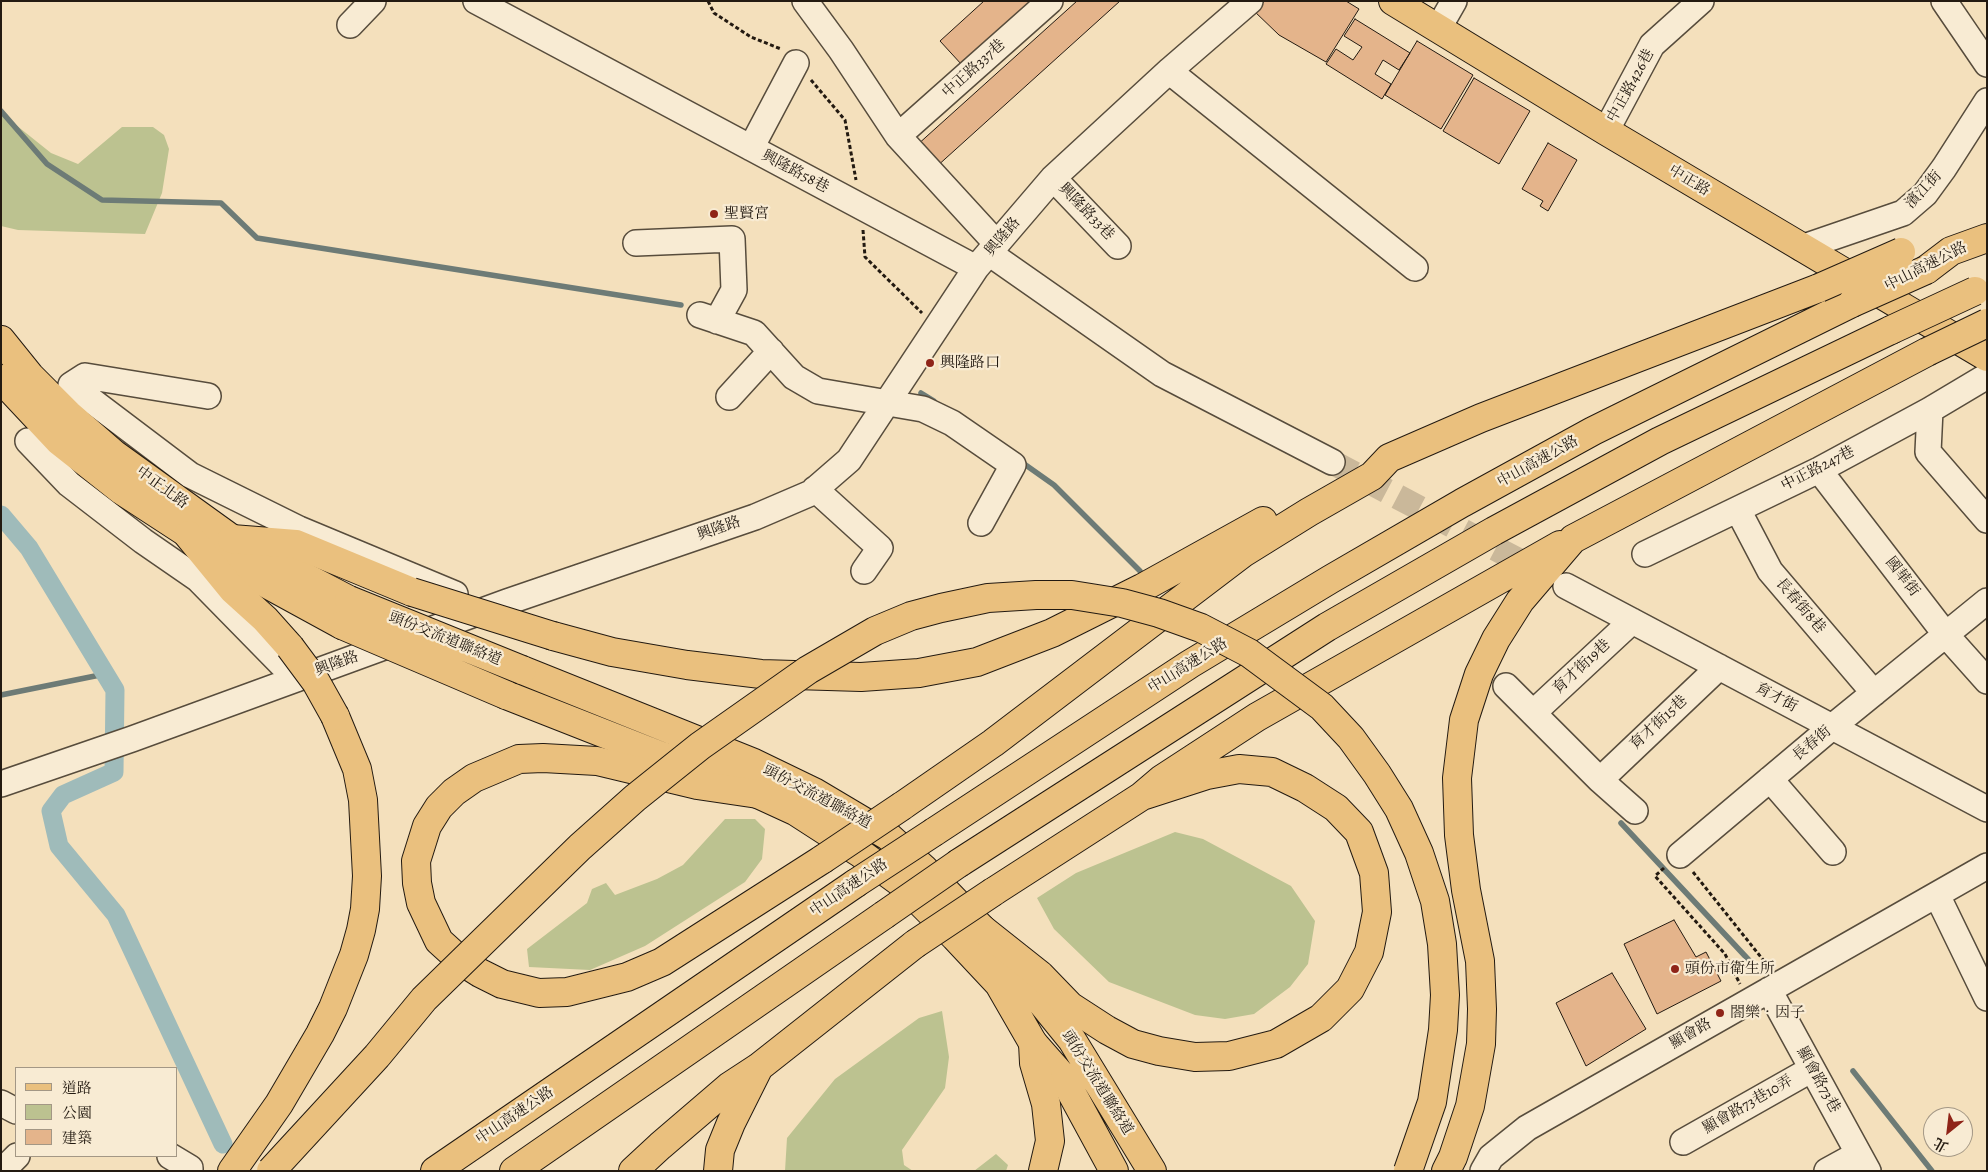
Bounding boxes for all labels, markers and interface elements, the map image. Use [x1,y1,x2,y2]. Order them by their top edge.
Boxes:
street label: 中正路337巷 [939,36,1009,102]
street label: 中正路426巷 [1604,46,1658,126]
street label: 興隆路58巷 [758,147,832,197]
street label: 中正路 [1665,162,1713,200]
street label: 濱江街 [1902,167,1946,213]
street label: 興隆路33巷 [1054,180,1118,244]
place label: 聖賢宮 [724,205,769,223]
marker: 聖賢宮 [708,208,720,220]
street label: 興隆路 [982,214,1024,260]
street label: 中山高速公路 [1882,239,1970,295]
place label: 興隆路口 [940,354,1000,372]
marker: 興隆路口 [924,357,936,369]
street label: 中山高速公路 [1494,432,1582,492]
street label: 中正路247巷 [1778,443,1858,495]
street label: 中正北路 [132,463,192,513]
street label: 興隆路 [695,513,743,545]
street label: 國華街 [1881,554,1923,600]
street label: 長春街8巷 [1771,575,1829,637]
street label: 頭份交流道聯絡道 [386,608,504,670]
street label: 中山高速公路 [1145,635,1231,697]
street label: 育才街19巷 [1550,636,1614,698]
street label: 興隆路 [313,648,361,680]
street label: 育才街 [1752,679,1800,717]
street label: 育才街15巷 [1627,692,1691,754]
street label: 長春街 [1789,723,1835,765]
street label: 頭份交流道聯絡道 [760,761,874,833]
street label: 中山高速公路 [807,855,891,921]
place label: 頭份市衛生所 [1685,960,1775,978]
marker: 頭份市衛生所 [1669,963,1681,975]
place label: 閤樂‧因子 [1730,1004,1805,1022]
marker: 閤樂‧因子 [1714,1007,1726,1019]
street label: 顯會路 [1667,1015,1715,1053]
street label: 頭份交流道聯絡道 [1058,1027,1136,1139]
street label: 顯會路73巷 [1793,1044,1843,1116]
legend [15,1067,178,1157]
street label: 顯會路73巷10弄 [1700,1072,1796,1138]
text: 道路 [62,1078,92,1098]
street label: 中山高速公路 [473,1083,557,1149]
text: 公園 [62,1103,92,1123]
north arrow [1923,1107,1973,1157]
text: 建築 [62,1128,92,1148]
text: 北 [1930,1133,1952,1156]

